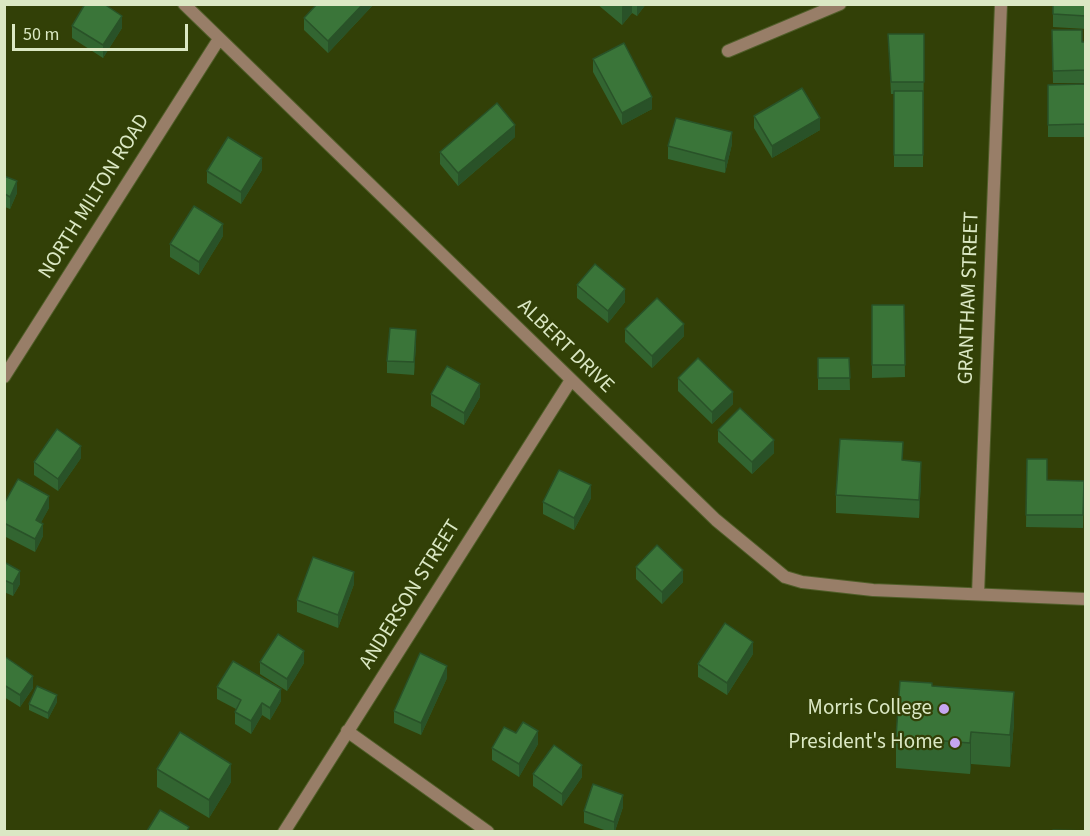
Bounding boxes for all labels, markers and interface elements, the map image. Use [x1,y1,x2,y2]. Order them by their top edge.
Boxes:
scale bar [15,12,190,50]
text: 50 m [23,22,59,47]
street label: NORTH MILTON ROAD [34,110,156,284]
street label: GRANTHAM STREET [954,211,986,385]
street label: ALBERT DRIVE [512,295,618,399]
street label: ANDERSON STREET [355,516,467,674]
place label: Morris College [808,696,932,722]
marker: Morris College [937,702,951,716]
place label: President's Home [788,730,943,756]
marker: President's Home [948,736,962,750]

